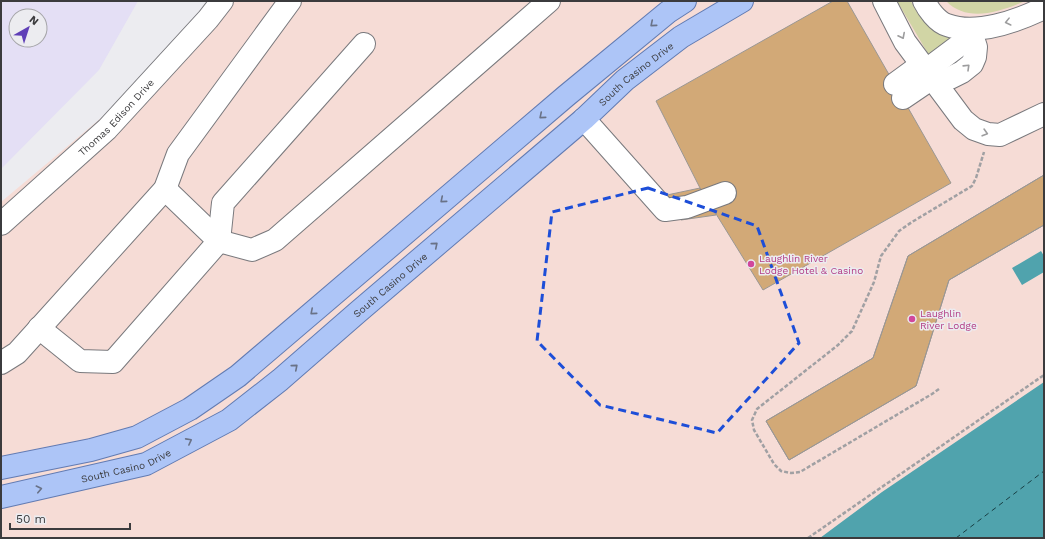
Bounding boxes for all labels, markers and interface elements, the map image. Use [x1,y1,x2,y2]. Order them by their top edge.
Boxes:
north arrow [8,8,48,48]
text: N [27,13,41,28]
one-way arrow [1005,18,1011,26]
one-way arrow [650,19,658,26]
one-way arrow [897,32,905,39]
street label: South Casino Drive [596,40,675,108]
one-way arrow [962,65,970,72]
street label: Thomas Edison Drive [76,76,156,158]
one-way arrow [540,112,547,119]
one-way arrow [982,128,988,136]
one-way arrow [441,196,448,203]
one-way arrow [431,243,438,250]
street label: South Casino Drive [351,250,429,319]
place label: Laughlin River Lodge Hotel & Casino [759,253,863,276]
marker: Laughlin River Lodge Hotel & Casino [746,259,756,269]
one-way arrow [310,308,317,315]
place label: Laughlin River Lodge [920,308,977,331]
marker: Laughlin River Lodge [907,314,917,324]
one-way arrow [290,365,297,372]
one-way arrow [184,439,192,446]
street label: South Casino Drive [80,446,173,484]
one-way arrow [36,485,42,493]
scale bar [10,505,130,531]
text: 50 m [16,512,46,526]

